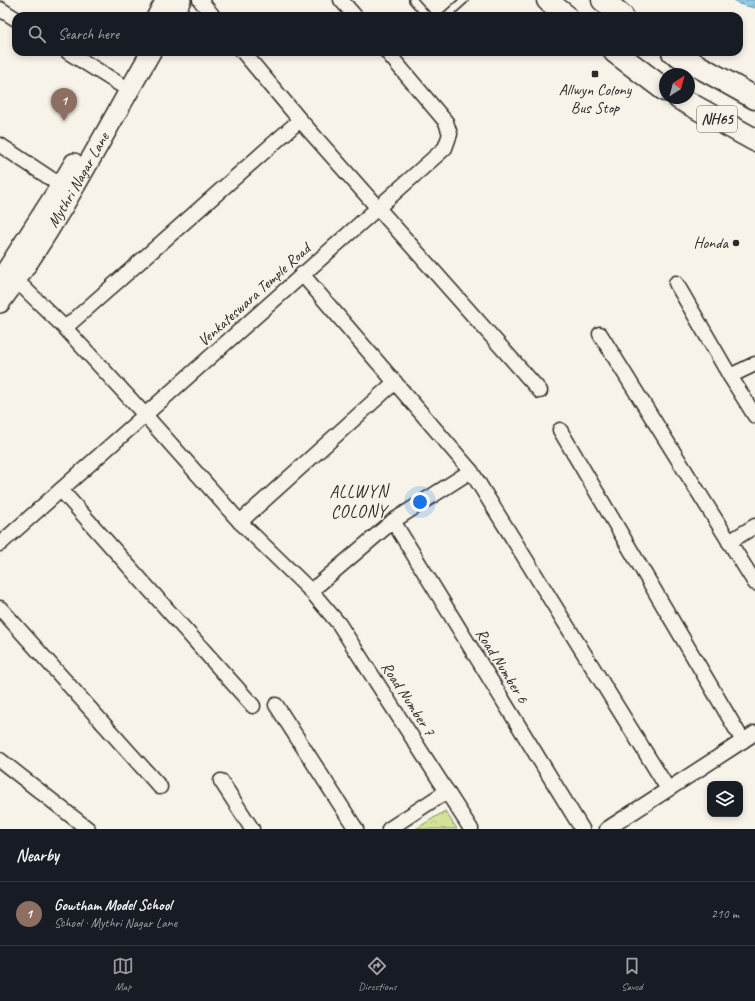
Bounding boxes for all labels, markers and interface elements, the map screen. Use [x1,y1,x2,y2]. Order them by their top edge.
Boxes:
search box [12,12,743,56]
icon: search [26,23,48,45]
text: Search here [58,25,119,44]
north arrow [659,68,695,104]
marker: Allwyn Colony Bus Stop [590,69,600,79]
place label: Allwyn Colony Bus Stop [559,80,633,118]
pin: 1 [51,88,77,121]
road number: NH65 [697,106,737,132]
street label: Mythri Nagar Lane [43,127,114,231]
place label: Honda [693,233,730,253]
street label: Venkateswara Temple Road [194,237,316,351]
marker: Honda [731,238,741,248]
district label: ALLWYN COLONY [330,481,390,522]
your location [410,492,430,512]
street label: Road Number 6 [471,625,533,708]
street label: Road Number 7 [377,658,440,741]
map controls [707,781,743,817]
button: layers [707,781,743,817]
text: Nearby [16,845,59,866]
text: Gowtham Model School [54,896,172,915]
text: 1 [26,906,32,922]
text: 210 m [711,906,739,922]
text: School · Mythri Nagar Lane [54,915,177,931]
tab: Map [112,955,134,993]
tab: Directions [358,955,397,993]
tab: Saved [621,955,643,993]

